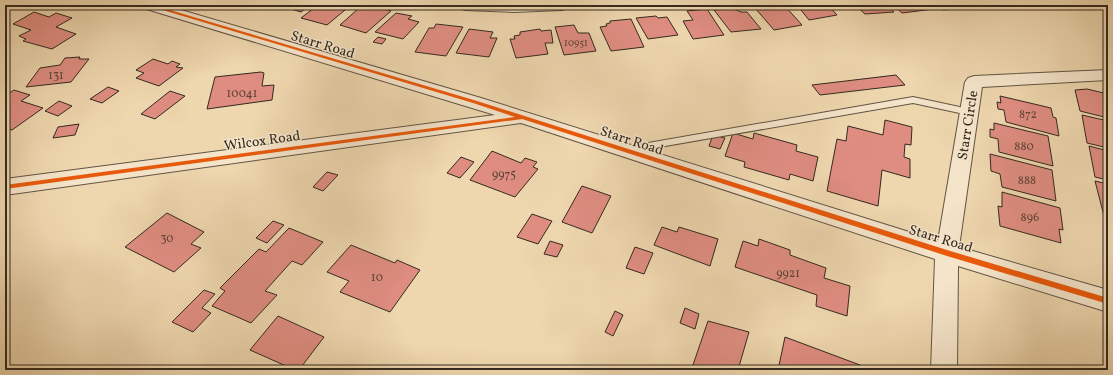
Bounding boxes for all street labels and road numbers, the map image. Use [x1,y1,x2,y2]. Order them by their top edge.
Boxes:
street label: Starr Road [288,27,357,64]
street label: Starr Circle [954,89,983,161]
street label: Starr Road [597,122,666,161]
street label: Wilcox Road [223,127,302,156]
street label: Starr Road [906,221,975,258]

